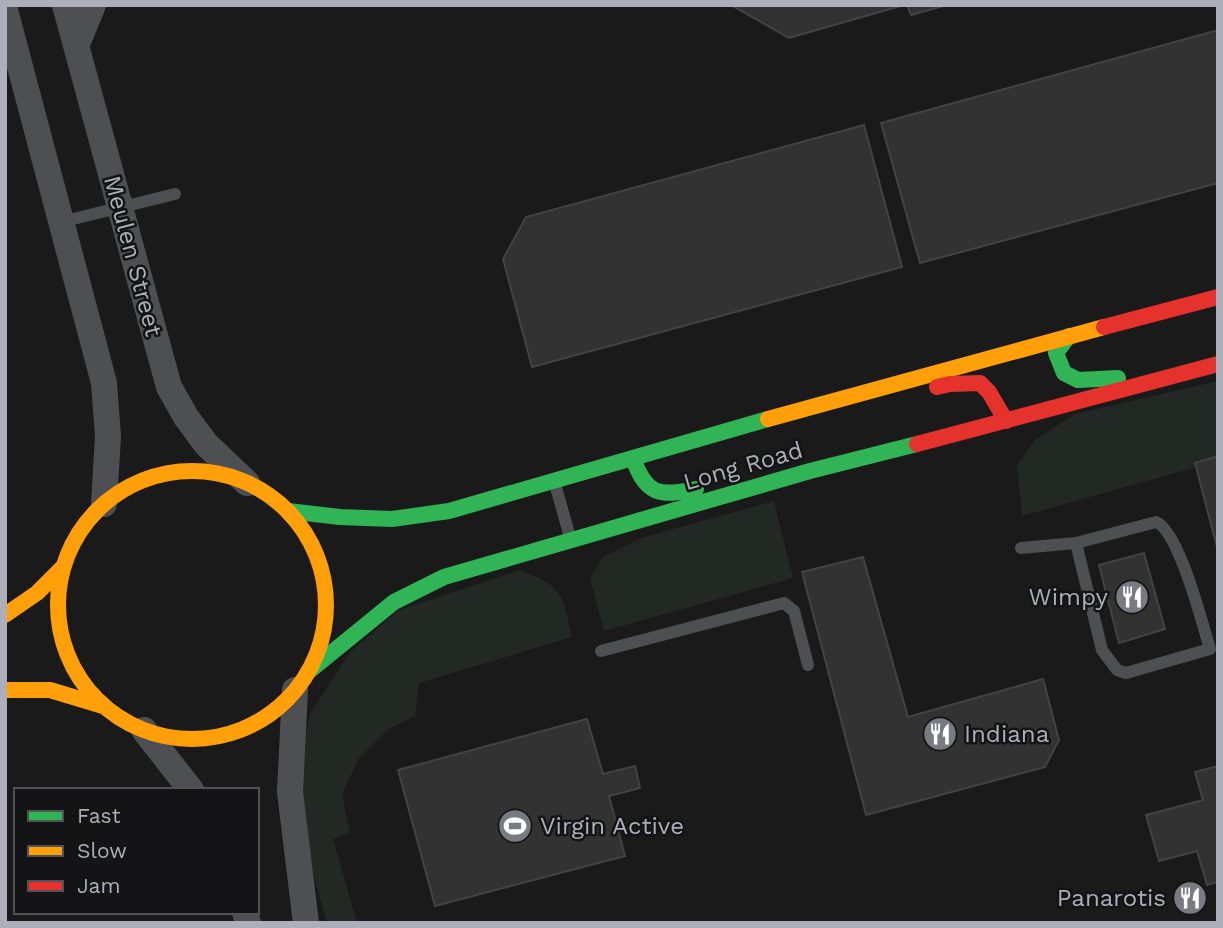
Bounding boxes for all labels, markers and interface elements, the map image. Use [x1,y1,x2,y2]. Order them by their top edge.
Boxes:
street label: Meulen Street [98,172,168,340]
street label: Long Road [680,436,806,496]
restaurant icon: Wimpy [1113,578,1151,616]
place label: Wimpy [1029,583,1109,611]
restaurant icon: Indiana [921,715,959,753]
place label: Indiana [964,720,1049,748]
legend [14,788,259,914]
text: Fast [77,803,121,828]
sports icon: Virgin Active [496,807,534,845]
place label: Virgin Active [540,812,684,840]
text: Slow [77,838,127,863]
text: Jam [77,873,120,898]
restaurant icon: Panarotis [1171,879,1209,917]
place label: Panarotis [1057,884,1166,912]

